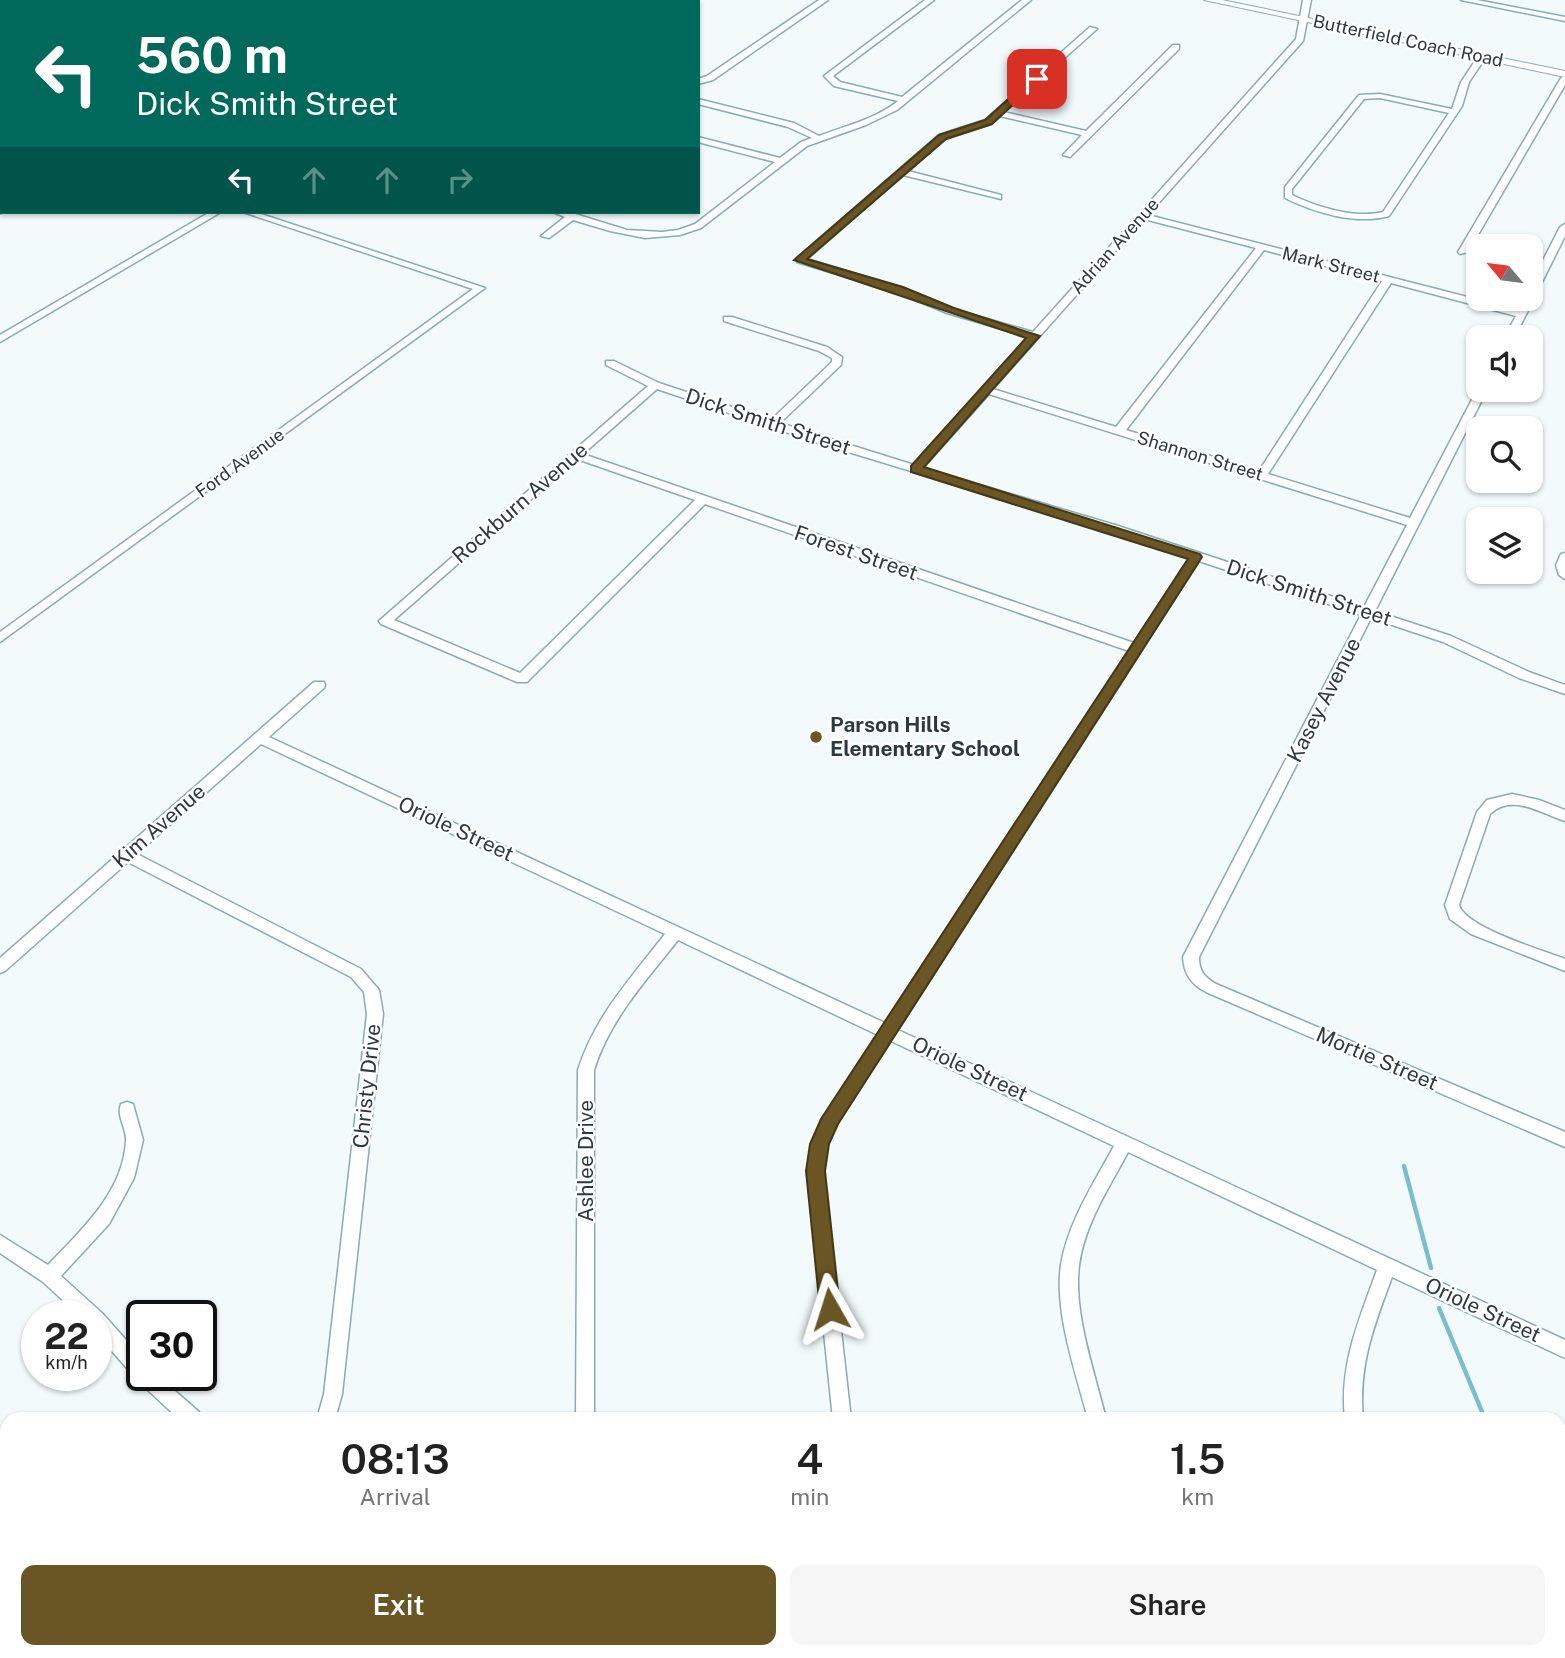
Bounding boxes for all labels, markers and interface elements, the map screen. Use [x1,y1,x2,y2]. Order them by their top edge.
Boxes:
street label: Butterfield Coach Road [1311,10,1505,71]
text: 560 m [136,26,288,84]
icon: left [21,28,112,119]
pin [1007,49,1067,109]
icon: arrive [1018,60,1056,98]
text: Dick Smith Street [136,85,398,122]
icon: left [222,161,260,199]
icon: ahead [295,161,333,199]
icon: ahead [368,161,406,199]
icon: right [441,161,479,199]
street label: Adrian Avenue [1066,194,1163,298]
north arrow [1466,234,1544,312]
map controls [1466,234,1543,584]
street label: Mark Street [1280,242,1382,287]
button: sound [1466,325,1543,402]
street label: Dick Smith Street [682,383,854,460]
button: search [1466,416,1543,493]
street label: Ford Avenue [191,423,288,502]
street label: Shannon Street [1135,426,1266,485]
street label: Rockburn Avenue [447,437,592,568]
button: layers [1466,507,1543,584]
street label: Forest Street [791,520,921,585]
street label: Dick Smith Street [1223,554,1395,631]
street label: Kasey Avenue [1281,633,1366,766]
place label: Parson Hills Elementary School [830,712,1020,761]
marker: Parson Hills Elementary School [808,729,824,745]
street label: Kim Avenue [107,778,210,873]
street label: Oriole Street [394,791,518,866]
street label: Christy Drive [348,1022,385,1149]
street label: Mortie Street [1313,1022,1442,1095]
street label: Oriole Street [908,1031,1032,1106]
street label: Ashlee Drive [573,1100,598,1222]
position arrow [793,1272,867,1346]
street label: Oriole Street [1421,1272,1545,1347]
speed limit sign: 30 [126,1300,217,1391]
text: 22 [44,1316,89,1357]
text: km/h [45,1352,88,1373]
text: 08:13 [340,1434,450,1483]
text: 4 [796,1434,823,1483]
text: 1.5 [1170,1434,1226,1483]
text: Arrival [360,1483,431,1510]
text: min [790,1483,829,1510]
text: km [1181,1483,1214,1510]
button: Exit [21,1565,776,1645]
button: Share [790,1565,1545,1645]

